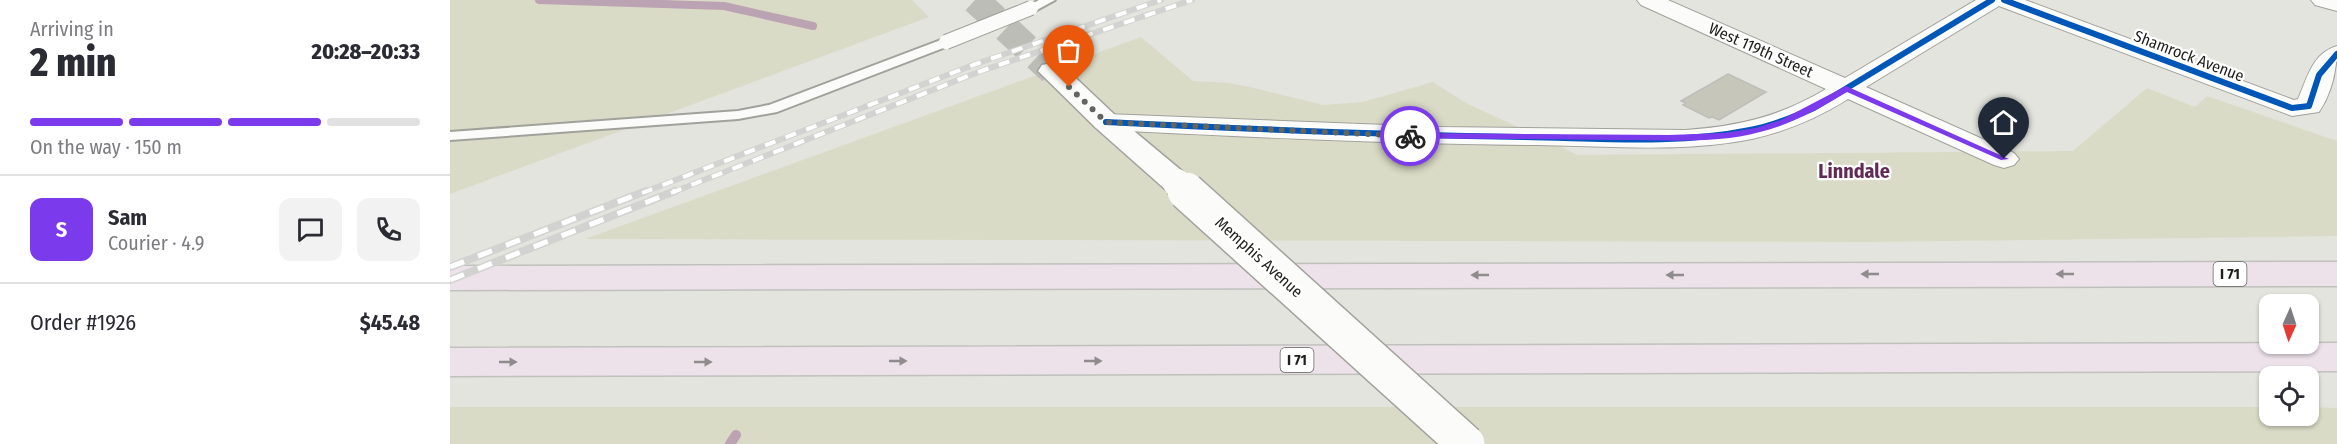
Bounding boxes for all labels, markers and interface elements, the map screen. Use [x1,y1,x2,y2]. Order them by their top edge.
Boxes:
text: Arriving in [30,17,114,41]
street label: West 119th Street [1706,18,1817,82]
pin [1043,25,1094,87]
street label: Shamrock Avenue [2131,26,2247,86]
icon: bag [1052,34,1085,67]
text: 20:28–20:33 [312,38,420,65]
text: 2 min [30,40,116,86]
pin [1978,97,2029,159]
courier [1380,106,1440,166]
icon: home [1987,106,2020,139]
icon: bike [1394,120,1427,153]
text: On the way · 150 m [30,135,182,159]
district label: Linndale [1818,159,1890,183]
button: chat [279,198,342,261]
button: phone [357,198,420,261]
text: Sam [108,204,147,231]
street label: Memphis Avenue [1211,213,1307,301]
text: S [56,216,67,243]
text: Courier · 4.9 [108,231,204,255]
road number: I 71 [2214,262,2246,286]
one-way arrow [1860,269,1879,279]
one-way arrow [2055,269,2074,279]
one-way arrow [1470,270,1489,280]
one-way arrow [1665,270,1684,280]
north arrow [2259,294,2319,354]
map controls [2259,294,2319,426]
text: Order #1926 [30,309,136,336]
text: $45.48 [360,309,420,336]
road number: I 71 [1280,348,1314,372]
one-way arrow [889,356,908,366]
one-way arrow [1084,356,1103,366]
one-way arrow [499,357,518,367]
one-way arrow [694,357,713,367]
button: locate [2259,366,2319,426]

